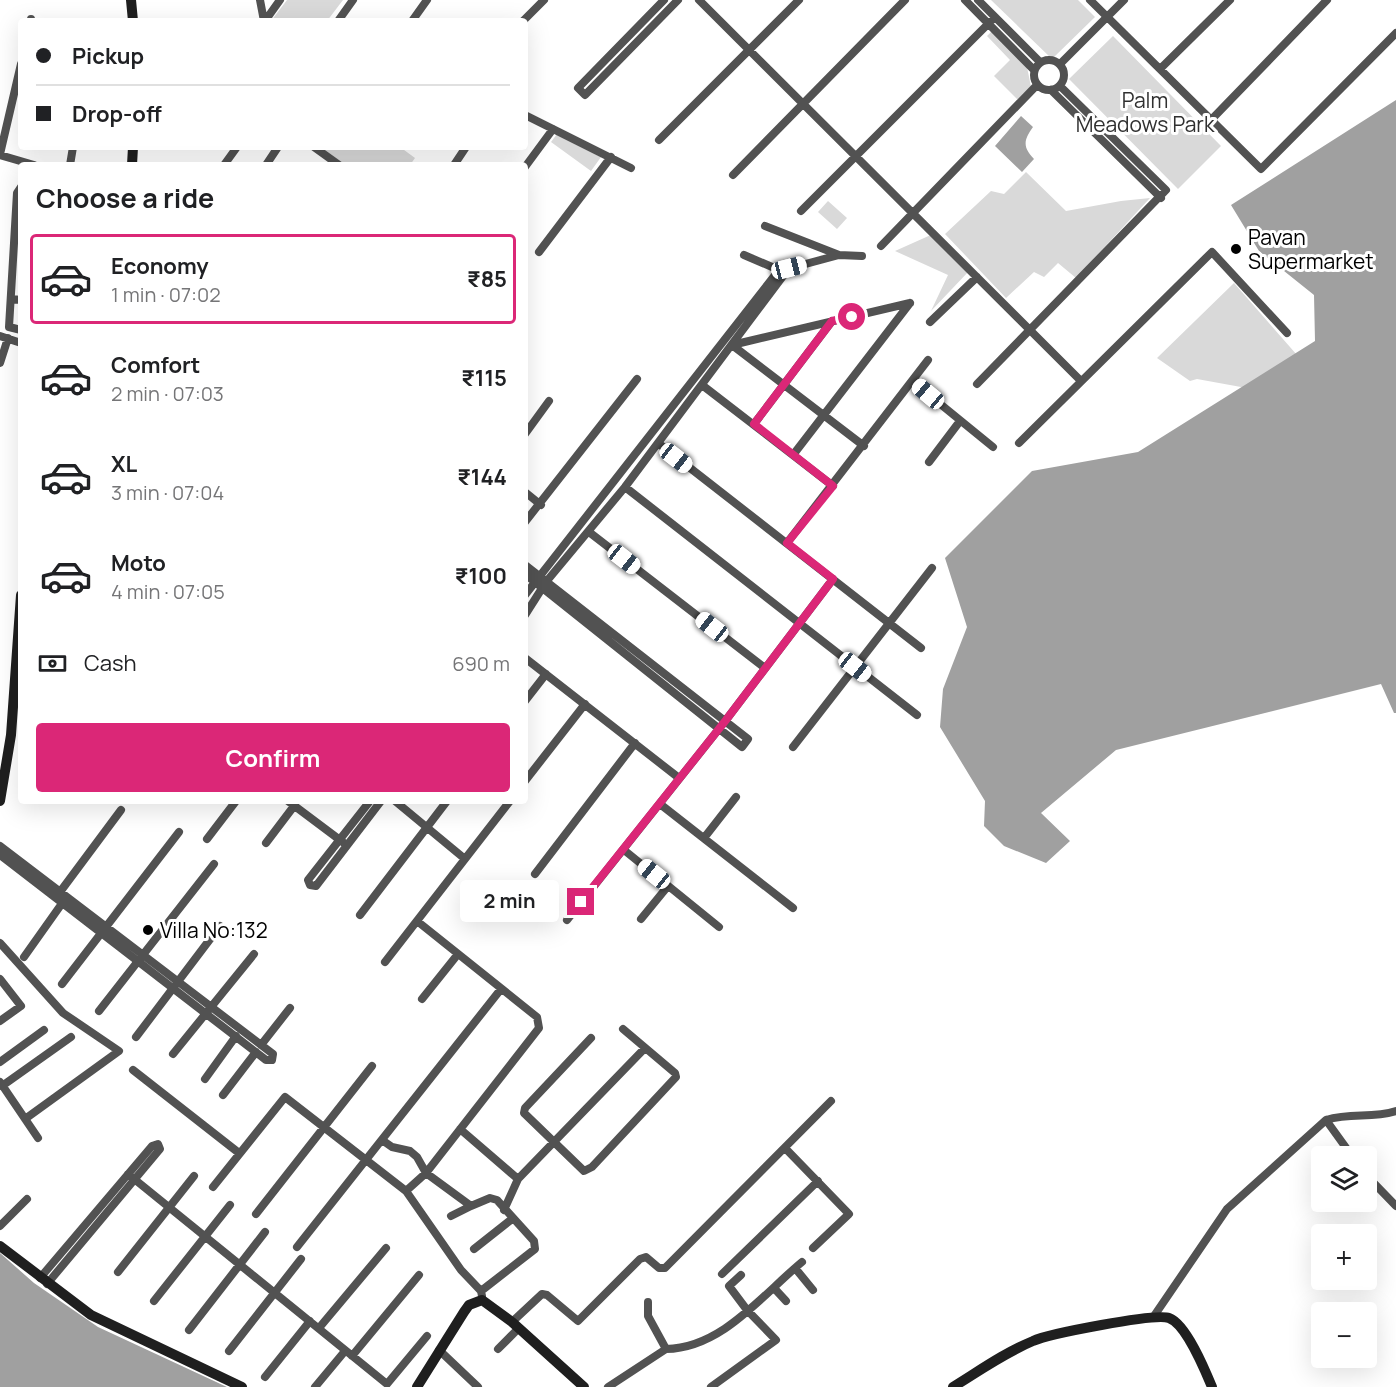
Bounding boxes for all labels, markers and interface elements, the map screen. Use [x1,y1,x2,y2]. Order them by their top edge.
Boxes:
text: Pickup [72,41,144,71]
park label: Palm Meadows Park [1076,86,1215,138]
text: Drop-off [72,99,162,129]
text: Choose a ride [36,179,214,216]
place label: Pavan Supermarket [1248,223,1374,275]
marker: Pavan Supermarket [1229,242,1243,256]
text: Economy [111,251,209,281]
icon: car [39,252,93,306]
car [769,255,809,281]
text: ₹85 [467,264,507,294]
text: 1 min · 07:02 [111,281,221,308]
route start [838,303,865,330]
text: Comfort [111,350,200,380]
icon: car [39,351,93,405]
text: ₹115 [461,363,507,393]
car [908,376,948,412]
text: 2 min · 07:03 [111,380,224,407]
car [656,440,696,476]
text: XL [111,449,137,479]
icon: car [39,450,93,504]
text: ₹144 [457,462,507,492]
text: 3 min · 07:04 [111,479,224,506]
car [604,541,644,577]
text: Moto [111,548,166,578]
icon: car [39,549,93,603]
text: ₹100 [455,561,507,591]
text: 4 min · 07:05 [111,578,225,605]
car [692,609,732,645]
icon: cash [36,647,69,680]
text: Cash [84,648,137,678]
car [835,649,875,685]
text: 690 m [452,650,510,677]
button: Confirm [36,723,510,792]
car [634,856,674,892]
callout: 2 min [461,881,560,923]
text: 2 min [483,887,536,914]
route end [567,888,594,915]
place label: Villa No:132 [160,916,268,944]
marker: Villa No:132 [141,923,155,937]
map controls [1311,1146,1377,1368]
button: layers [1311,1146,1377,1212]
button: + [1311,1224,1377,1290]
button: − [1311,1302,1377,1368]

